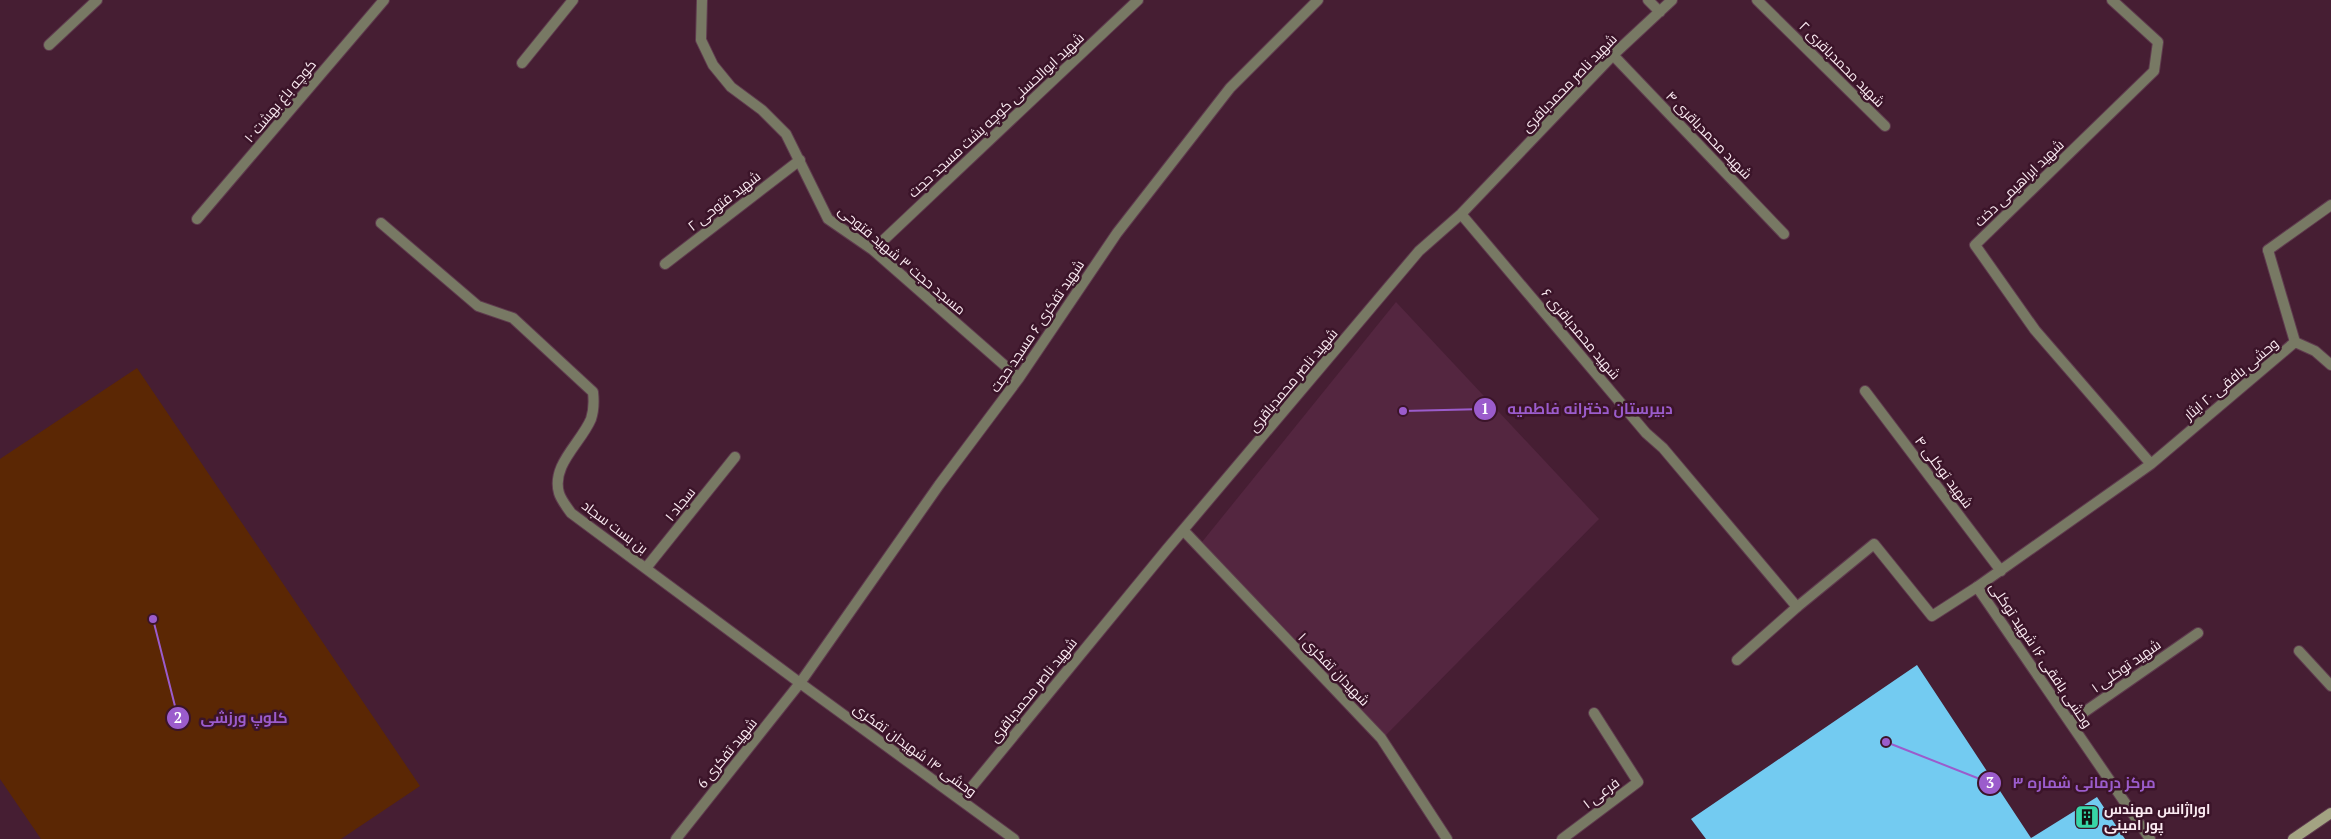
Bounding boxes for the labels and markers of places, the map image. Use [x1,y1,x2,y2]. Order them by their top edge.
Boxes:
callout: دبیرستان دخترانه فاطمیه [1472,394,1682,424]
callout: کلوپ ورزشی [165,703,297,733]
callout: مرکز درمانی شماره ۳ [1977,768,2166,798]
place label: اوراژانس مهندس پور امینی [2104,799,2210,836]
building icon: اوراژانس مهندس پور امینی [2074,804,2100,830]

